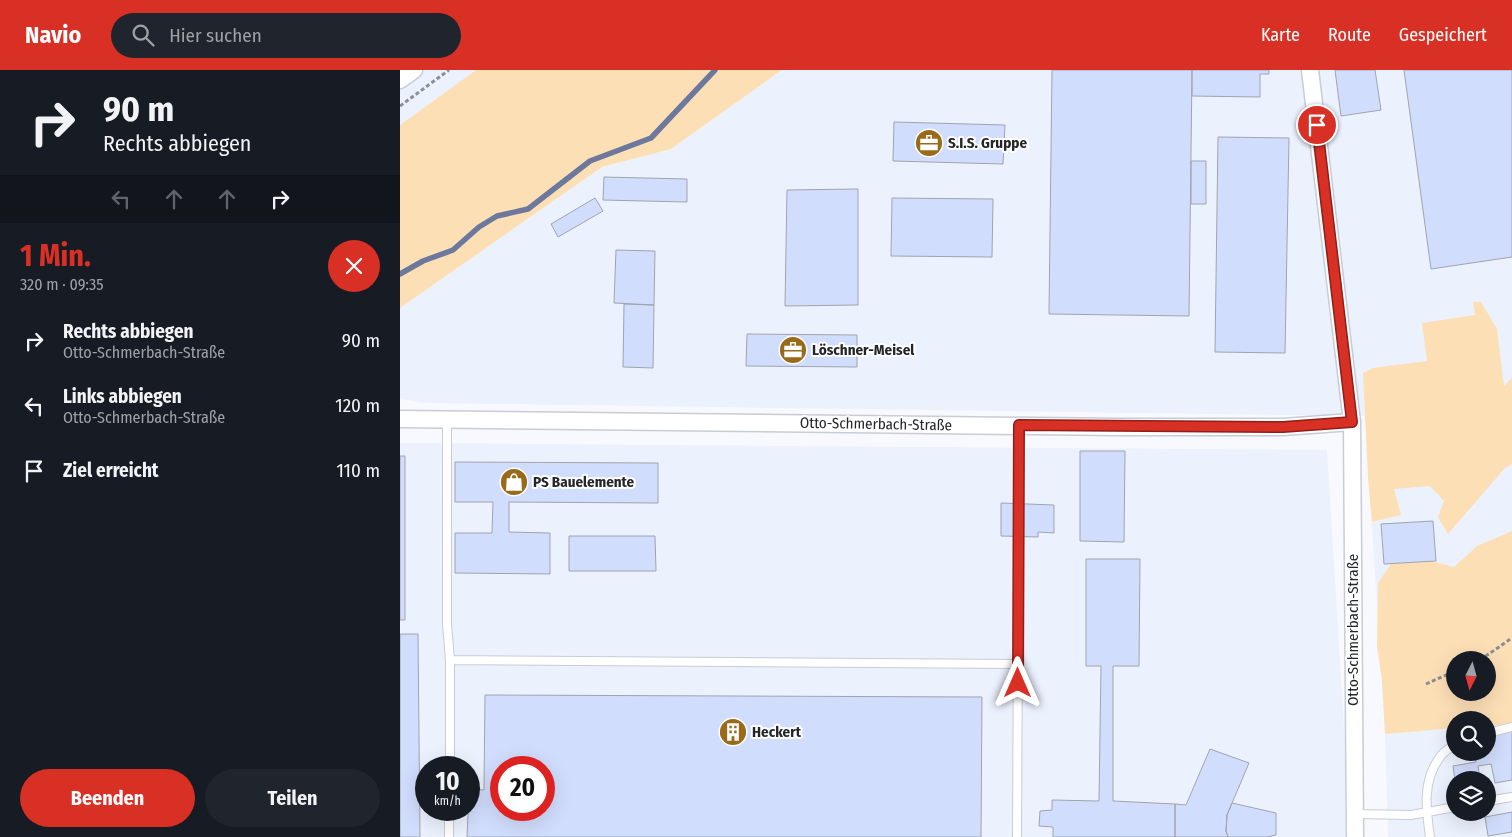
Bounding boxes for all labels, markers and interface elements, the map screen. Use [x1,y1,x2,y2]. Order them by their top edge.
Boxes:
search box [111,13,461,58]
text: Navio [25,21,81,49]
icon: search [129,21,157,49]
text: Hier suchen [169,24,262,47]
text: Karte [1261,24,1300,46]
text: Route [1328,24,1371,46]
text: Gespeichert [1399,24,1487,46]
text: 90 m [103,88,174,130]
icon: right [20,90,85,155]
pin [1296,104,1338,146]
icon: arrive [1303,111,1331,139]
office icon: S.I.S. Gruppe [914,128,944,158]
text: Rechts abbiegen [103,130,251,157]
place label: S.I.S. Gruppe [948,134,1027,152]
icon: left [107,185,135,213]
icon: ahead [160,185,188,213]
icon: ahead [213,185,241,213]
icon: right [266,185,294,213]
text: 1 Min. [20,238,91,274]
button: close [328,240,380,292]
text: 320 m · 09:35 [20,275,104,294]
text: Rechts abbiegen [63,320,193,343]
icon: right [20,327,48,355]
text: 90 m [342,329,380,352]
office icon: Löschner-Meisel [778,335,808,365]
place label: Löschner-Meisel [812,341,915,359]
text: Otto-Schmerbach-Straße [63,343,225,362]
text: Links abbiegen [63,385,182,408]
icon: left [20,392,48,420]
text: 120 m [335,394,380,417]
text: Otto-Schmerbach-Straße [63,408,225,427]
street label: Otto-Schmerbach-Straße [800,414,952,434]
icon: arrive [20,457,48,485]
text: Ziel erreicht [63,459,159,482]
text: 110 m [336,459,380,482]
shop icon: PS Bauelemente [499,467,529,497]
place label: PS Bauelemente [533,473,635,491]
street label: Otto-Schmerbach-Straße [1344,554,1362,706]
north arrow [1446,651,1496,701]
map controls [1446,651,1496,821]
position arrow [991,656,1043,708]
button: search [1446,711,1496,761]
building icon: Heckert [718,717,748,747]
place label: Heckert [752,723,802,741]
speed limit sign: 20 [490,756,555,821]
text: 10 [435,767,460,797]
button: Beenden [20,769,195,827]
button: Teilen [205,769,380,827]
button: layers [1446,771,1496,821]
text: km/h [434,794,461,808]

